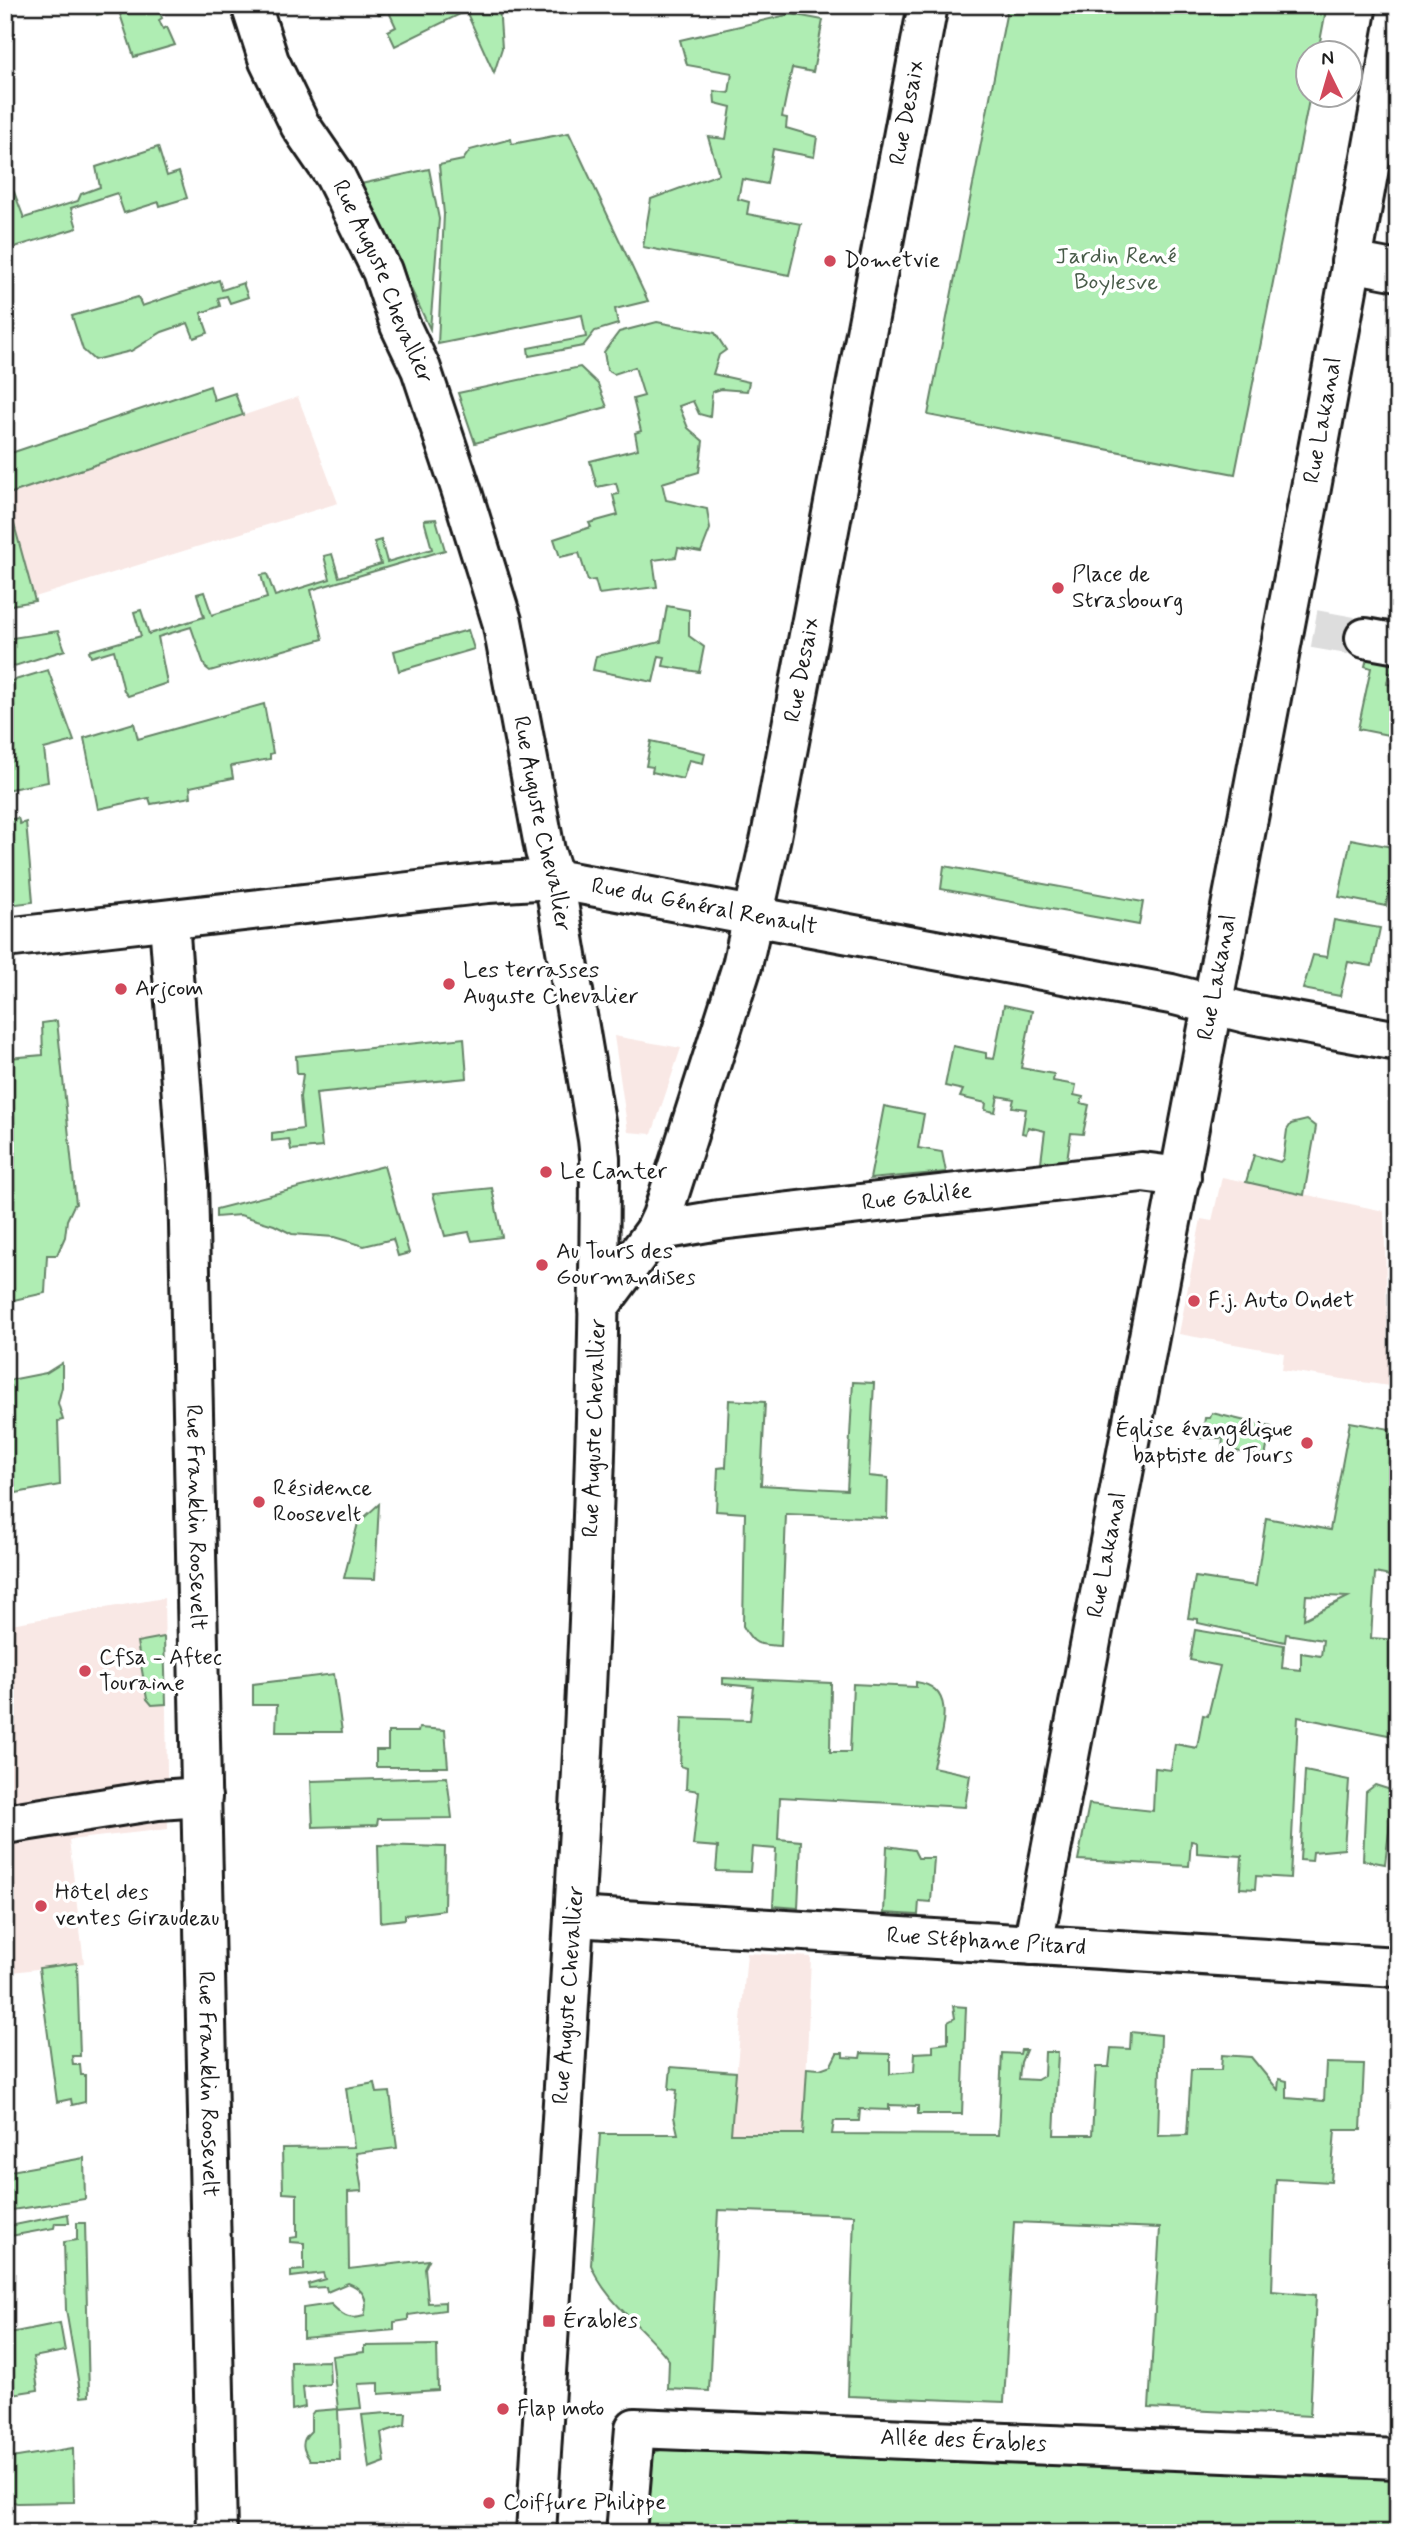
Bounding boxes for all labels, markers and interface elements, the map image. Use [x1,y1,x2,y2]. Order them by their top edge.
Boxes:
north arrow [1294,38,1364,108]
text: N [1320,46,1335,72]
street label: Rue Desaix [883,58,932,168]
street label: Rue Auguste Chevallier [324,175,440,388]
park label: Jardin René Boylesve [1055,242,1177,298]
place label: Dometvie [844,246,940,276]
marker: Dometvie [822,253,838,269]
street label: Rue Lakanal [1297,355,1349,486]
place label: Place de Strasbourg [1072,560,1183,616]
marker: Place de Strasbourg [1050,580,1066,596]
street label: Rue Desaix [778,615,827,725]
street label: Rue Auguste Chevallier [505,714,578,934]
street label: Rue du Général Renault [589,871,820,943]
street label: Rue Lakanal [1191,912,1244,1043]
place label: Les terrasses Auguste Chevalier [463,956,639,1012]
place label: Arjcom [135,974,204,1004]
marker: Les terrasses Auguste Chevalier [441,976,457,992]
marker: Arjcom [113,981,129,997]
place label: Le Canter [560,1157,667,1187]
marker: Le Canter [538,1164,554,1180]
street label: Rue Galilée [860,1176,973,1219]
place label: Au Tours des Gourmandises [556,1237,696,1293]
marker: Au Tours des Gourmandises [534,1257,550,1273]
place label: F.j. Auto Ondet [1208,1286,1354,1316]
marker: F.j. Auto Ondet [1186,1293,1202,1309]
street label: Rue Auguste Chevallier [576,1318,614,1538]
street label: Rue Franklin Roosevelt [178,1404,213,1631]
place label: Église évangélique baptiste de Tours [1116,1414,1293,1471]
marker: Église évangélique baptiste de Tours [1299,1435,1315,1451]
place label: Résidence Roosevelt [273,1474,372,1530]
street label: Rue Lakanal [1081,1490,1134,1620]
marker: Résidence Roosevelt [251,1494,267,1510]
place label: Cfsa - Aftec Touraine [99,1643,222,1699]
marker: Cfsa - Aftec Touraine [77,1663,93,1679]
place label: Hôtel des ventes Giraudeau [55,1878,220,1934]
street label: Rue Auguste Chevallier [546,1884,592,2105]
marker: Hôtel des ventes Giraudeau [33,1898,49,1914]
street label: Rue Stéphane Pitard [886,1921,1087,1963]
street label: Rue Franklin Roosevelt [190,1971,225,2198]
place label: Érables [563,2305,638,2336]
marker: Érables [541,2313,557,2329]
place label: Flap moto [517,2394,604,2424]
marker: Flap moto [495,2401,511,2417]
street label: Allée des Érables [880,2423,1047,2460]
place label: Coiffure Philippe [503,2488,666,2518]
marker: Coiffure Philippe [481,2495,497,2511]

